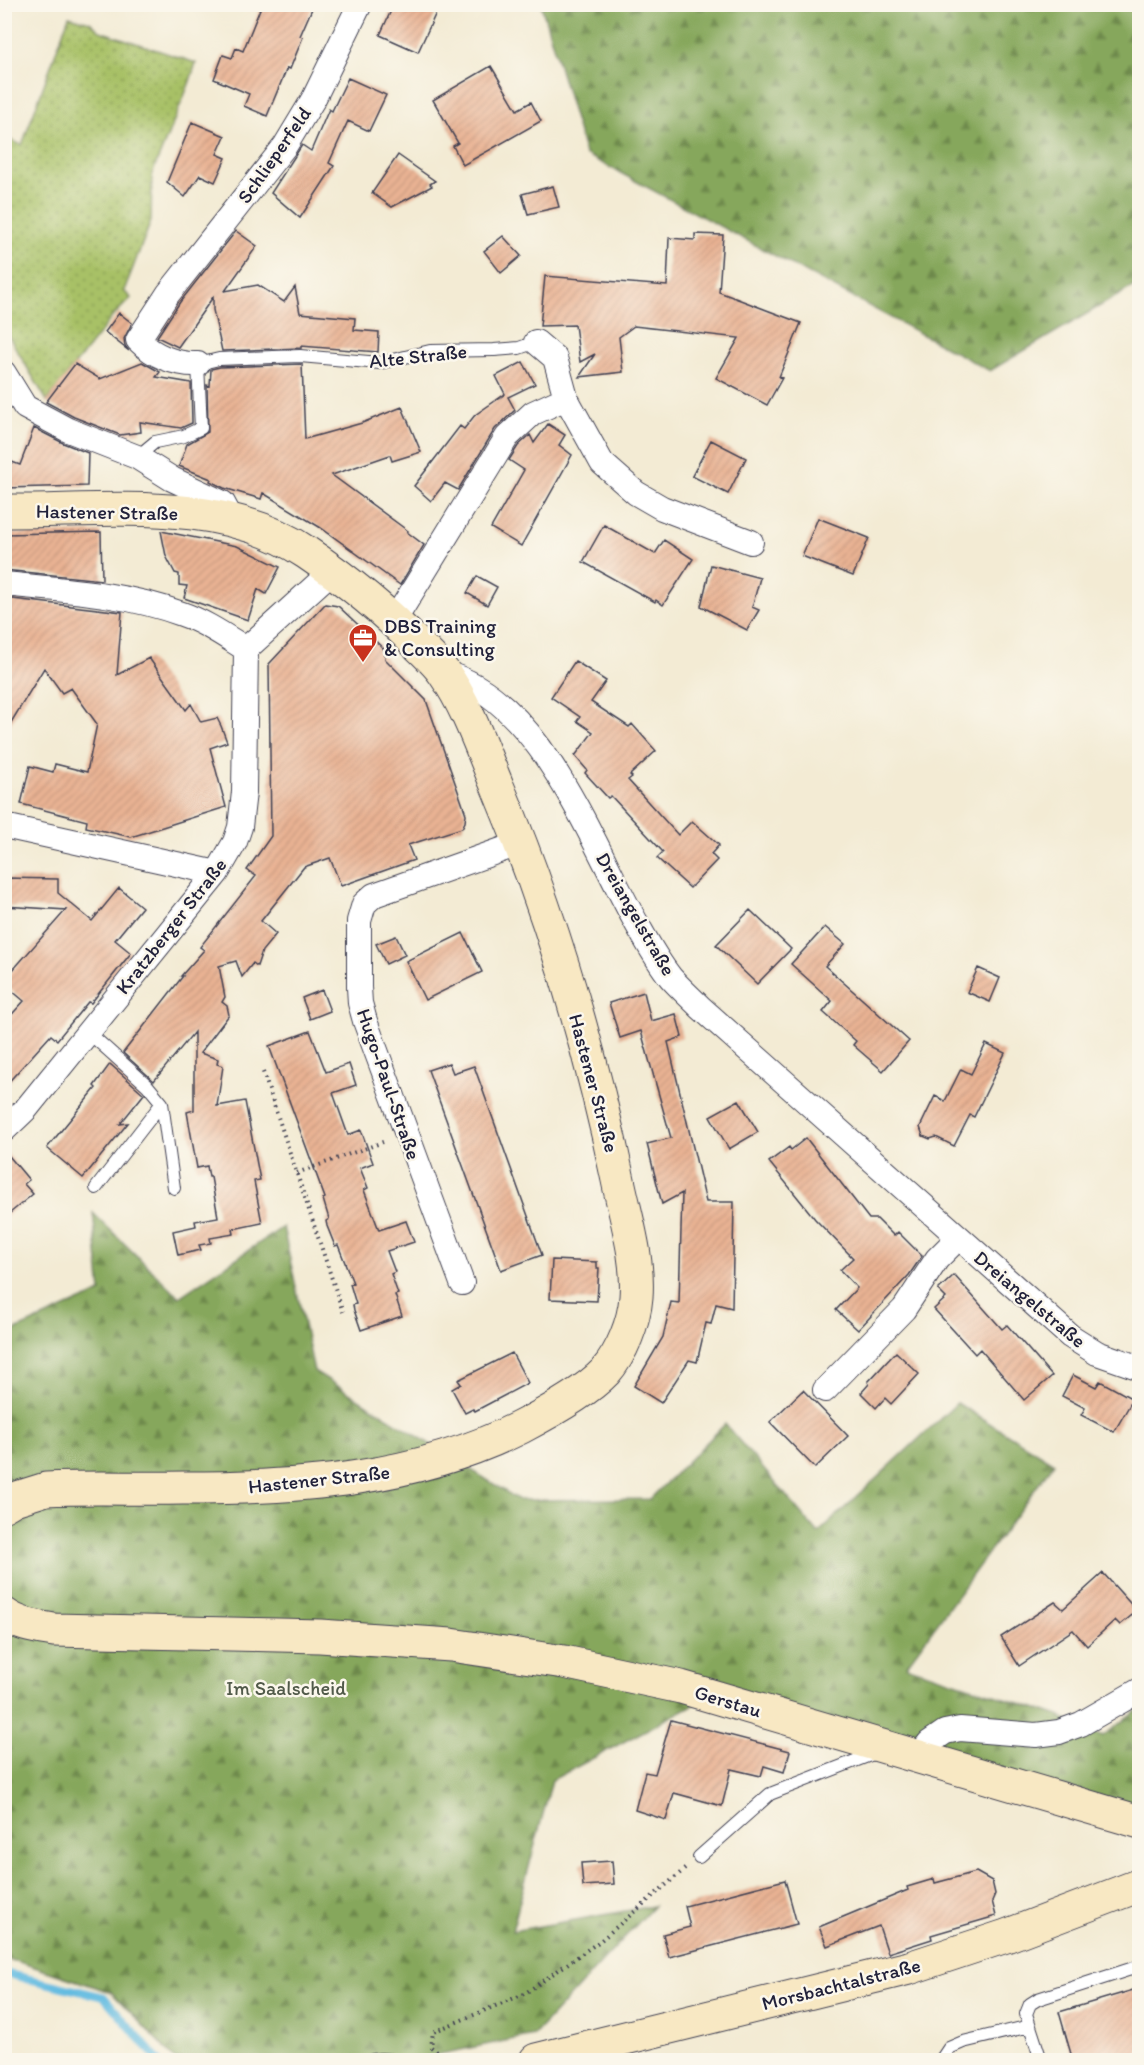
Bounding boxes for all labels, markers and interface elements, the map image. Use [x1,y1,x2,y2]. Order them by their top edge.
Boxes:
street label: Schlieperfeld [232,102,316,208]
street label: Alte Straße [368,339,468,373]
street label: Hastener Straße [36,499,178,525]
place label: DBS Training & Consulting [384,614,497,661]
office icon: DBS Training & Consulting [347,622,379,664]
street label: Dreiangelstraße [591,848,681,980]
street label: Kratzberger Straße [110,853,232,999]
street label: Hugo-Paul-Straße [352,1005,426,1163]
street label: Hastener Straße [564,1011,624,1155]
street label: Dreiangelstraße [969,1245,1091,1353]
street label: Hastener Straße [247,1460,391,1498]
park label: Im Saalscheid [226,1676,346,1700]
street label: Gerstau [692,1679,764,1723]
street label: Morsbachtalstraße [759,1953,923,2015]

